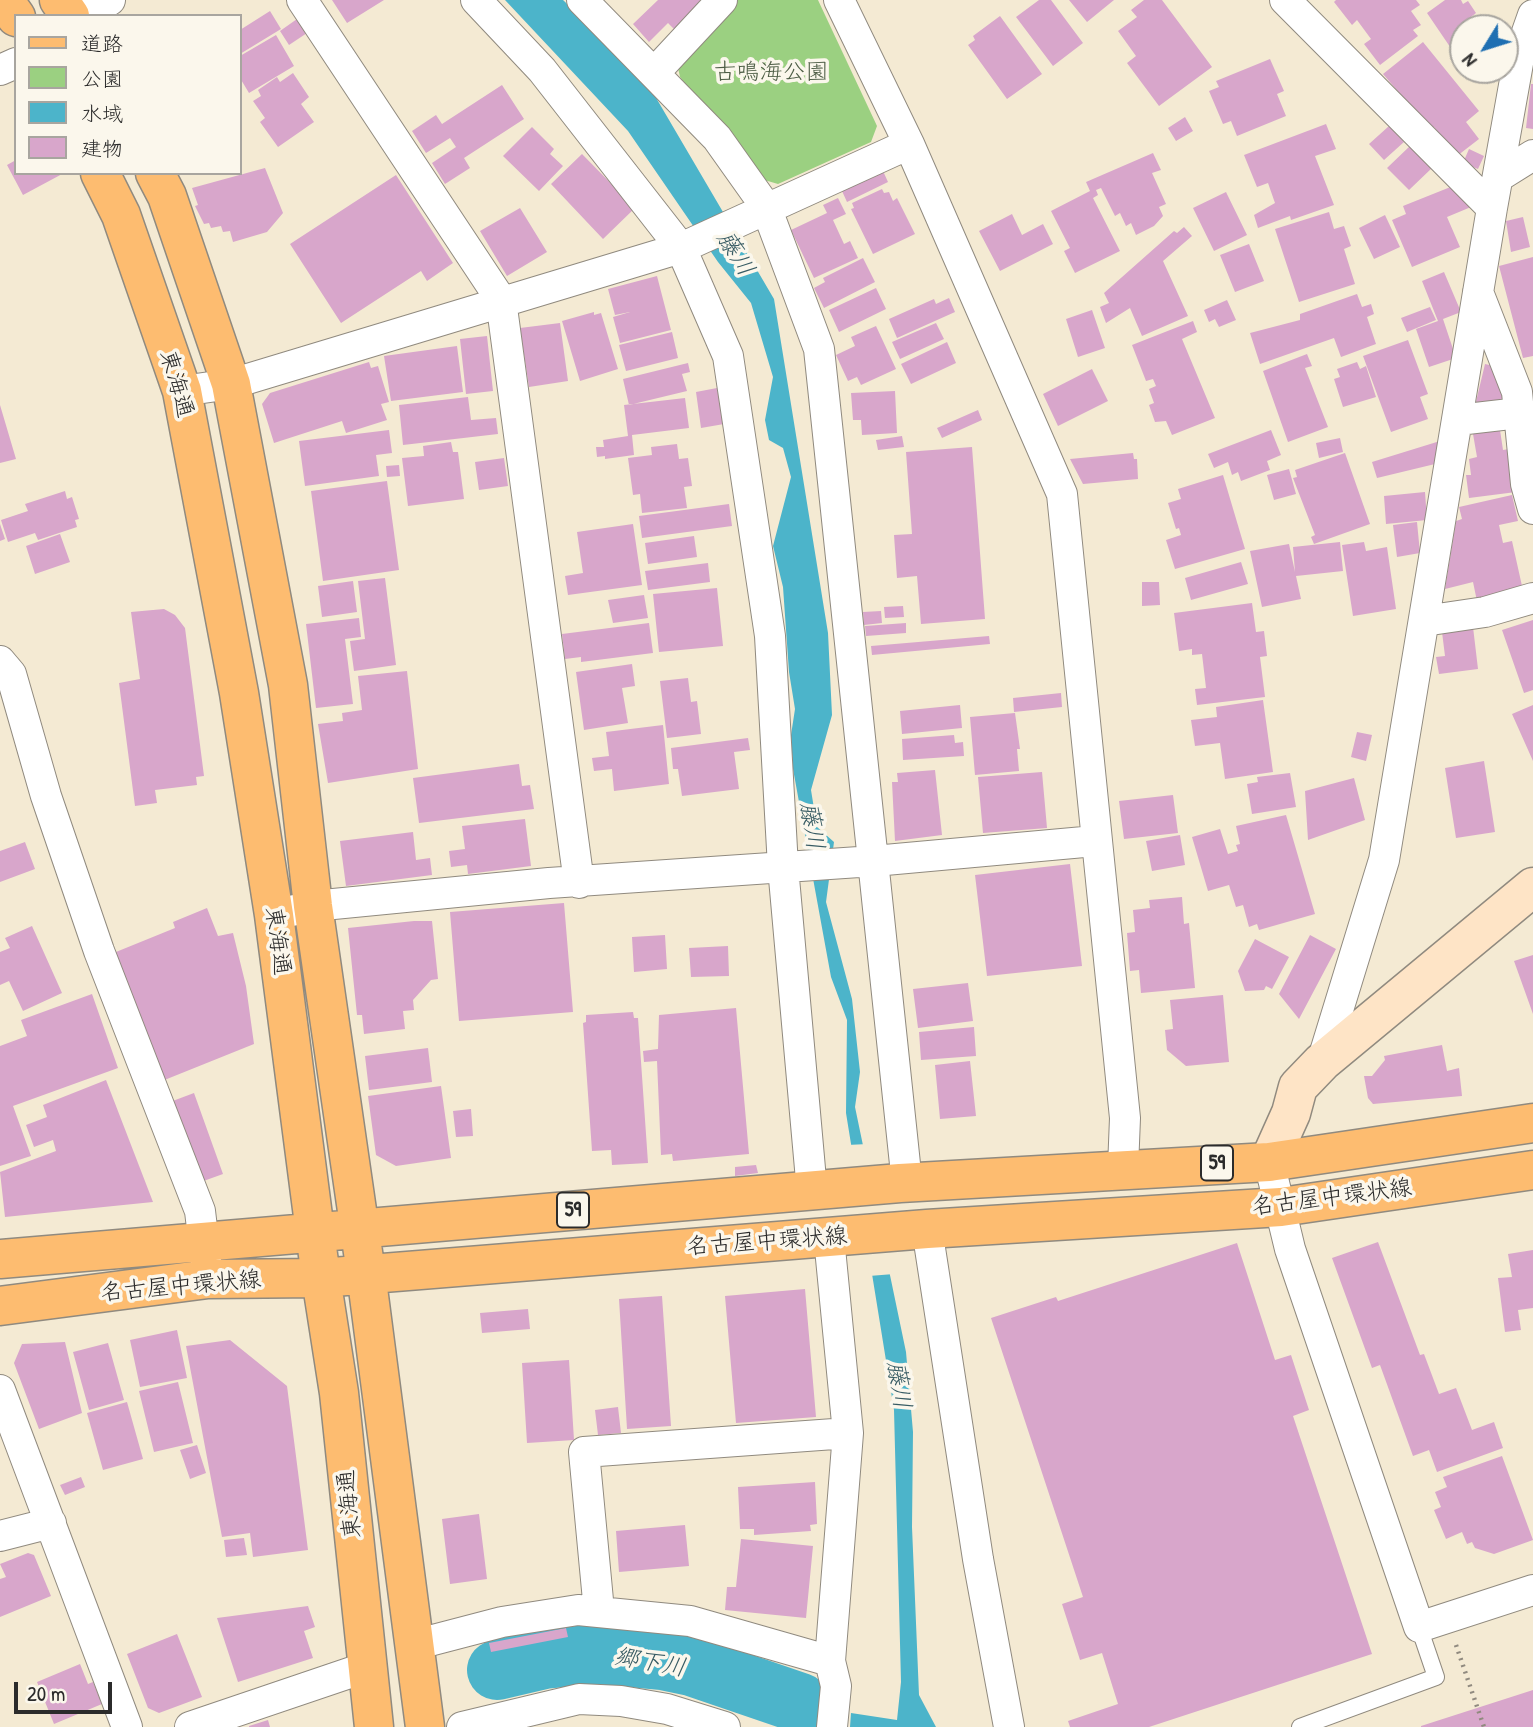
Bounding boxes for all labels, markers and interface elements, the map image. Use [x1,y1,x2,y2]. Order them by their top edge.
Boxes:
legend [14,14,242,175]
north arrow [1449,14,1519,84]
text: 道路 [81,29,123,58]
text: N [1456,49,1482,73]
park label: 古鳴海公園 [714,59,828,87]
text: 公園 [81,64,123,93]
text: 水域 [81,99,123,128]
text: 建物 [81,134,123,163]
water label: 藤川 [710,226,760,282]
street label: 東海通 [153,347,199,421]
water label: 藤川 [793,800,829,852]
street label: 東海通 [259,905,295,977]
road number: 59 [1201,1146,1233,1180]
street label: 名古屋中環状線 [1250,1174,1414,1222]
road number: 59 [557,1192,589,1228]
street label: 名古屋中環状線 [686,1223,848,1261]
street label: 名古屋中環状線 [100,1266,262,1308]
water label: 藤川 [880,1359,916,1411]
street label: 東海通 [333,1468,367,1540]
water label: 郷下川 [612,1643,688,1683]
scale bar [18,1668,116,1712]
text: 20 m [27,1679,65,1708]

